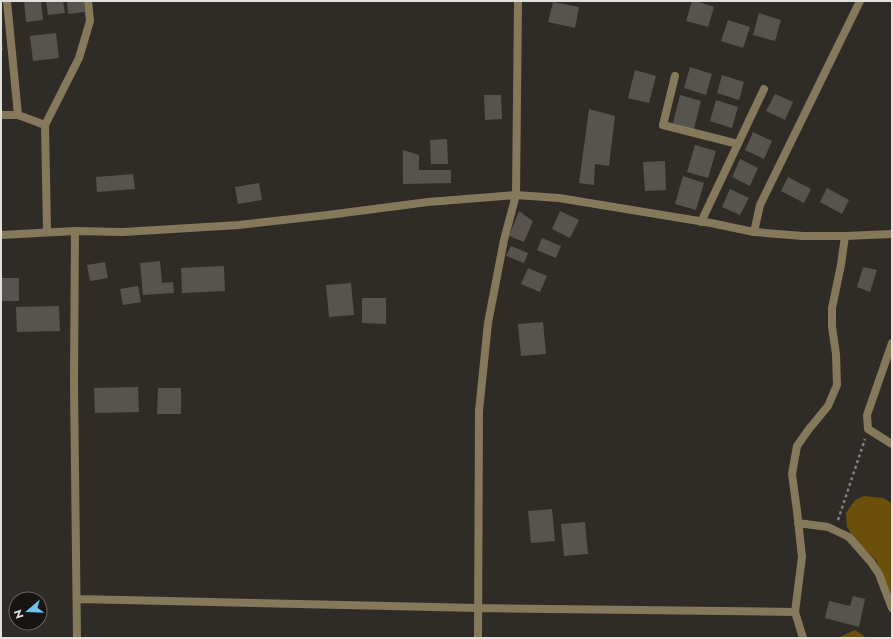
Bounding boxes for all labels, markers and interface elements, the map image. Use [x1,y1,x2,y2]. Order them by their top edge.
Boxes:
north arrow [8,591,48,631]
text: N [10,608,28,621]

